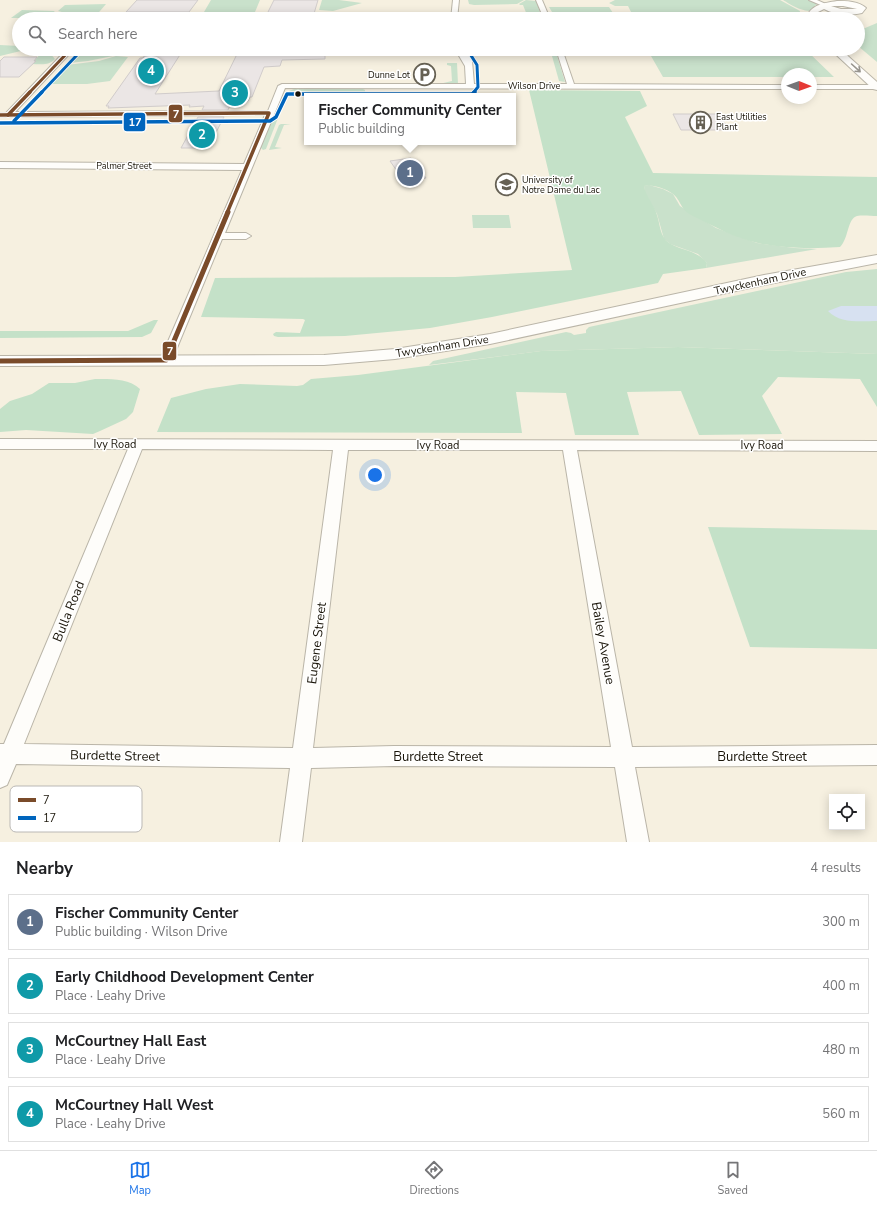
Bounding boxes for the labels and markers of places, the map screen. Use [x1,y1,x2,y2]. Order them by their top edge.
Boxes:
pin: 4 [138,56,164,86]
parking icon: Dunne Lot [412,62,438,88]
place label: Dunne Lot [368,69,411,81]
pin: 3 [222,78,248,108]
unlabelled marker [293,89,303,99]
building icon: East Utilities Plant [687,109,713,135]
place label: East Utilities Plant [716,111,767,133]
pin: 2 [189,120,215,150]
pin: 1 [397,158,423,188]
school or university icon: University of Notre Dame du Lac [494,172,520,198]
place label: University of Notre Dame du Lac [522,174,600,196]

